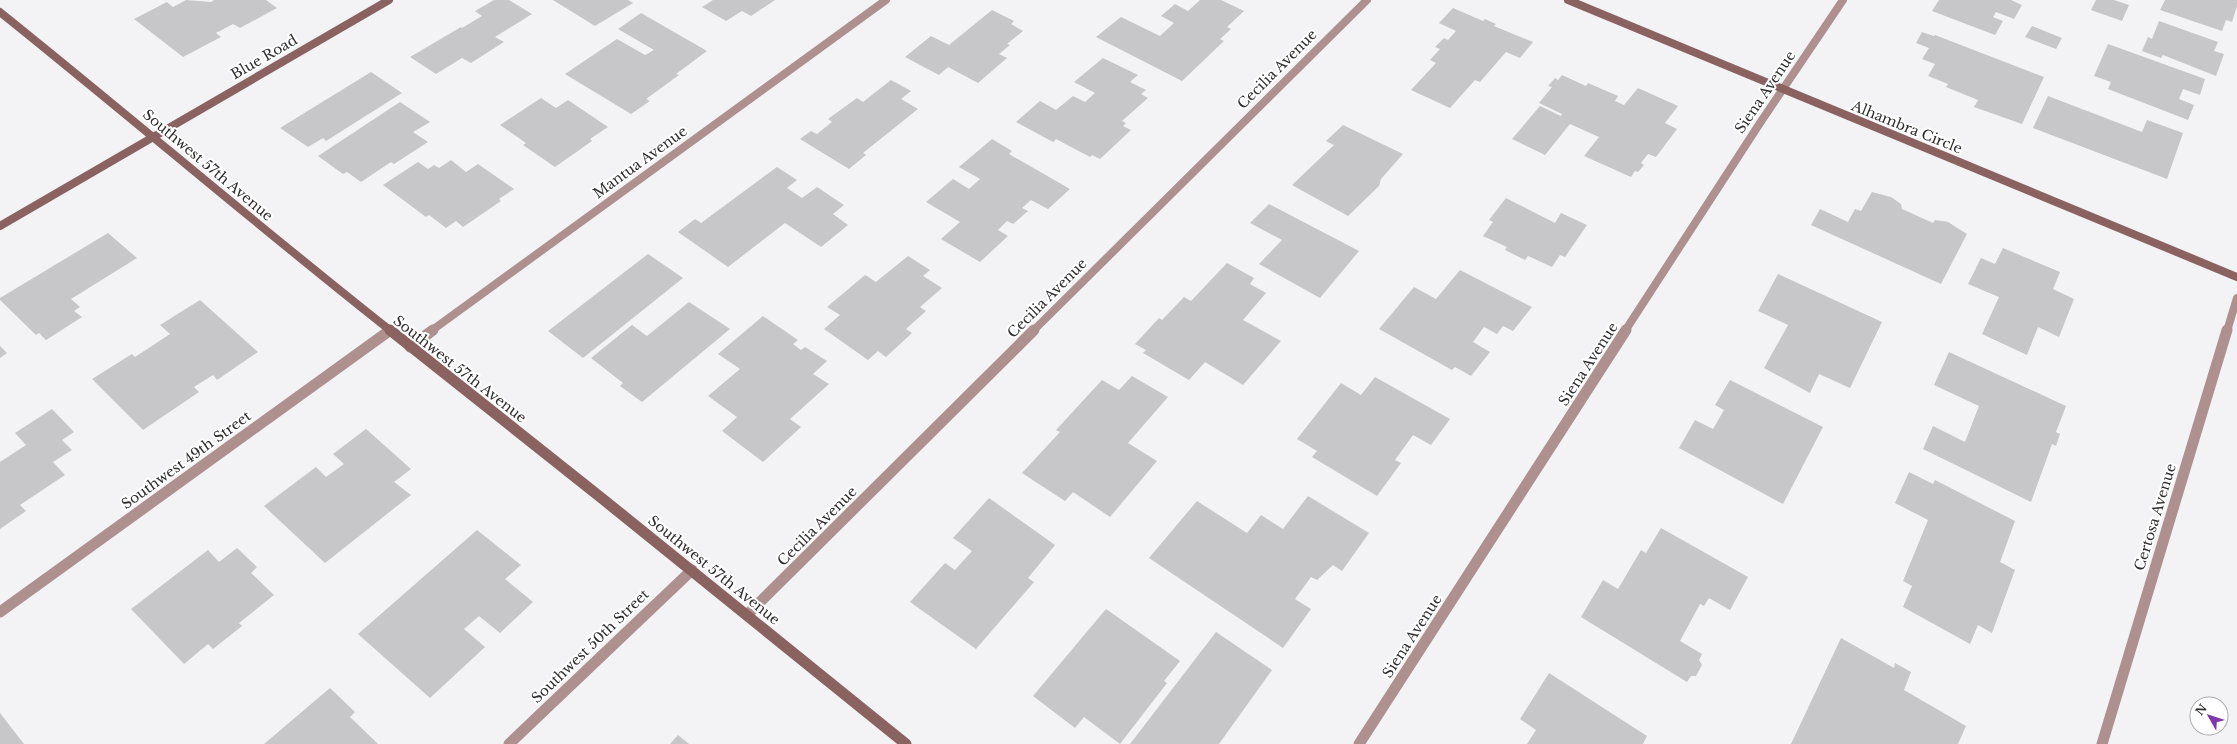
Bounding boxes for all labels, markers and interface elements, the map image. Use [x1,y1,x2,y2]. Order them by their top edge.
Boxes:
street label: Cecilia Avenue [1233,25,1321,113]
street label: Blue Road [227,30,301,83]
street label: Siena Avenue [1731,47,1799,137]
street label: Alhambra Circle [1848,96,1965,157]
street label: Southwest 57th Avenue [139,105,277,225]
street label: Mantua Avenue [590,122,690,202]
street label: Cecilia Avenue [1003,254,1091,342]
street label: Southwest 57th Avenue [390,311,530,427]
street label: Siena Avenue [1554,319,1622,409]
street label: Southwest 49th Street [118,407,255,513]
street label: Certosa Avenue [2130,461,2180,573]
street label: Cecilia Avenue [773,482,861,570]
street label: Southwest 57th Avenue [645,511,783,629]
street label: Southwest 50th Street [527,585,653,707]
street label: Siena Avenue [1378,591,1446,681]
north arrow [2189,696,2229,736]
text: N [2193,701,2210,718]

